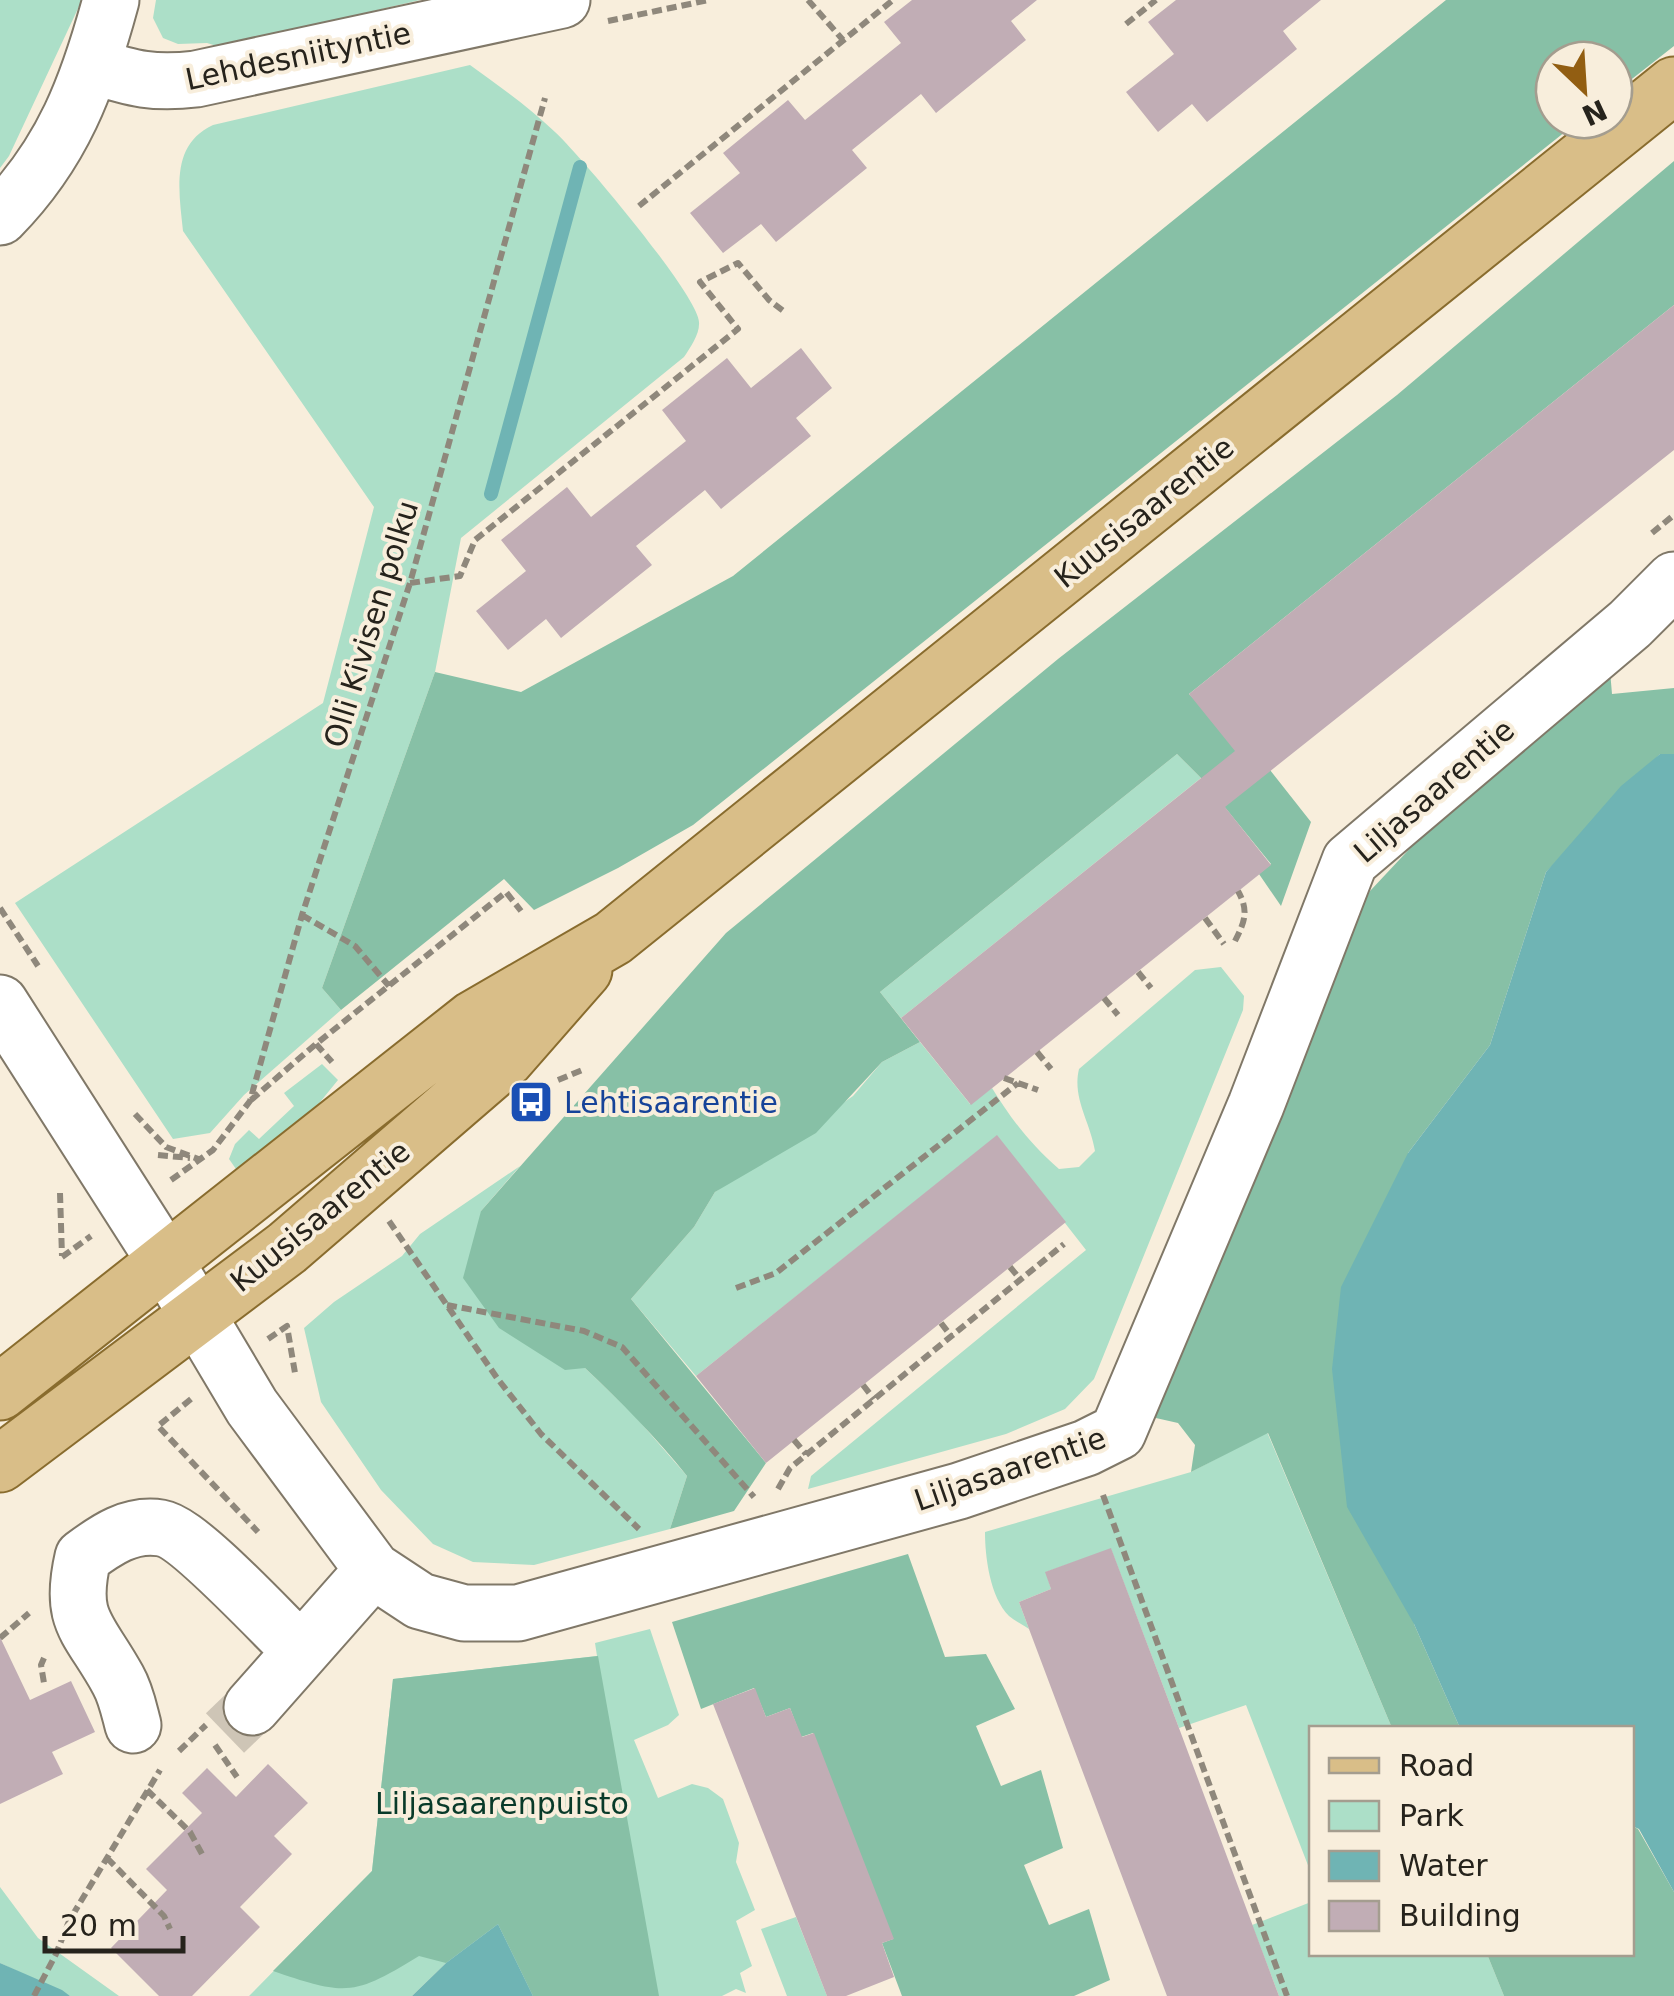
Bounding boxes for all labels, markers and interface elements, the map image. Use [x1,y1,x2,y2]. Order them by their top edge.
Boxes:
street label: Lehdesniityntie [182,15,414,97]
north arrow [1534,40,1634,140]
text: N [1577,92,1612,132]
street label: Kuusisaarentie [1047,429,1241,595]
street label: Olli Kivisen polku [317,496,425,752]
street label: Liljasaarentie [1347,712,1521,870]
bus stop icon: Lehtisaarentie [508,1079,554,1125]
place label: Lehtisaarentie [564,1085,778,1120]
street label: Kuusisaarentie [223,1133,417,1299]
street label: Liljasaarentie [910,1420,1110,1518]
legend [1309,1726,1634,1956]
text: Road [1399,1748,1474,1783]
park label: Liljasaarenpuisto [375,1786,629,1821]
text: Park [1399,1798,1464,1833]
text: Water [1399,1848,1488,1883]
scale bar [45,1891,182,1953]
text: Building [1399,1898,1521,1933]
text: 20 m [60,1908,137,1943]

